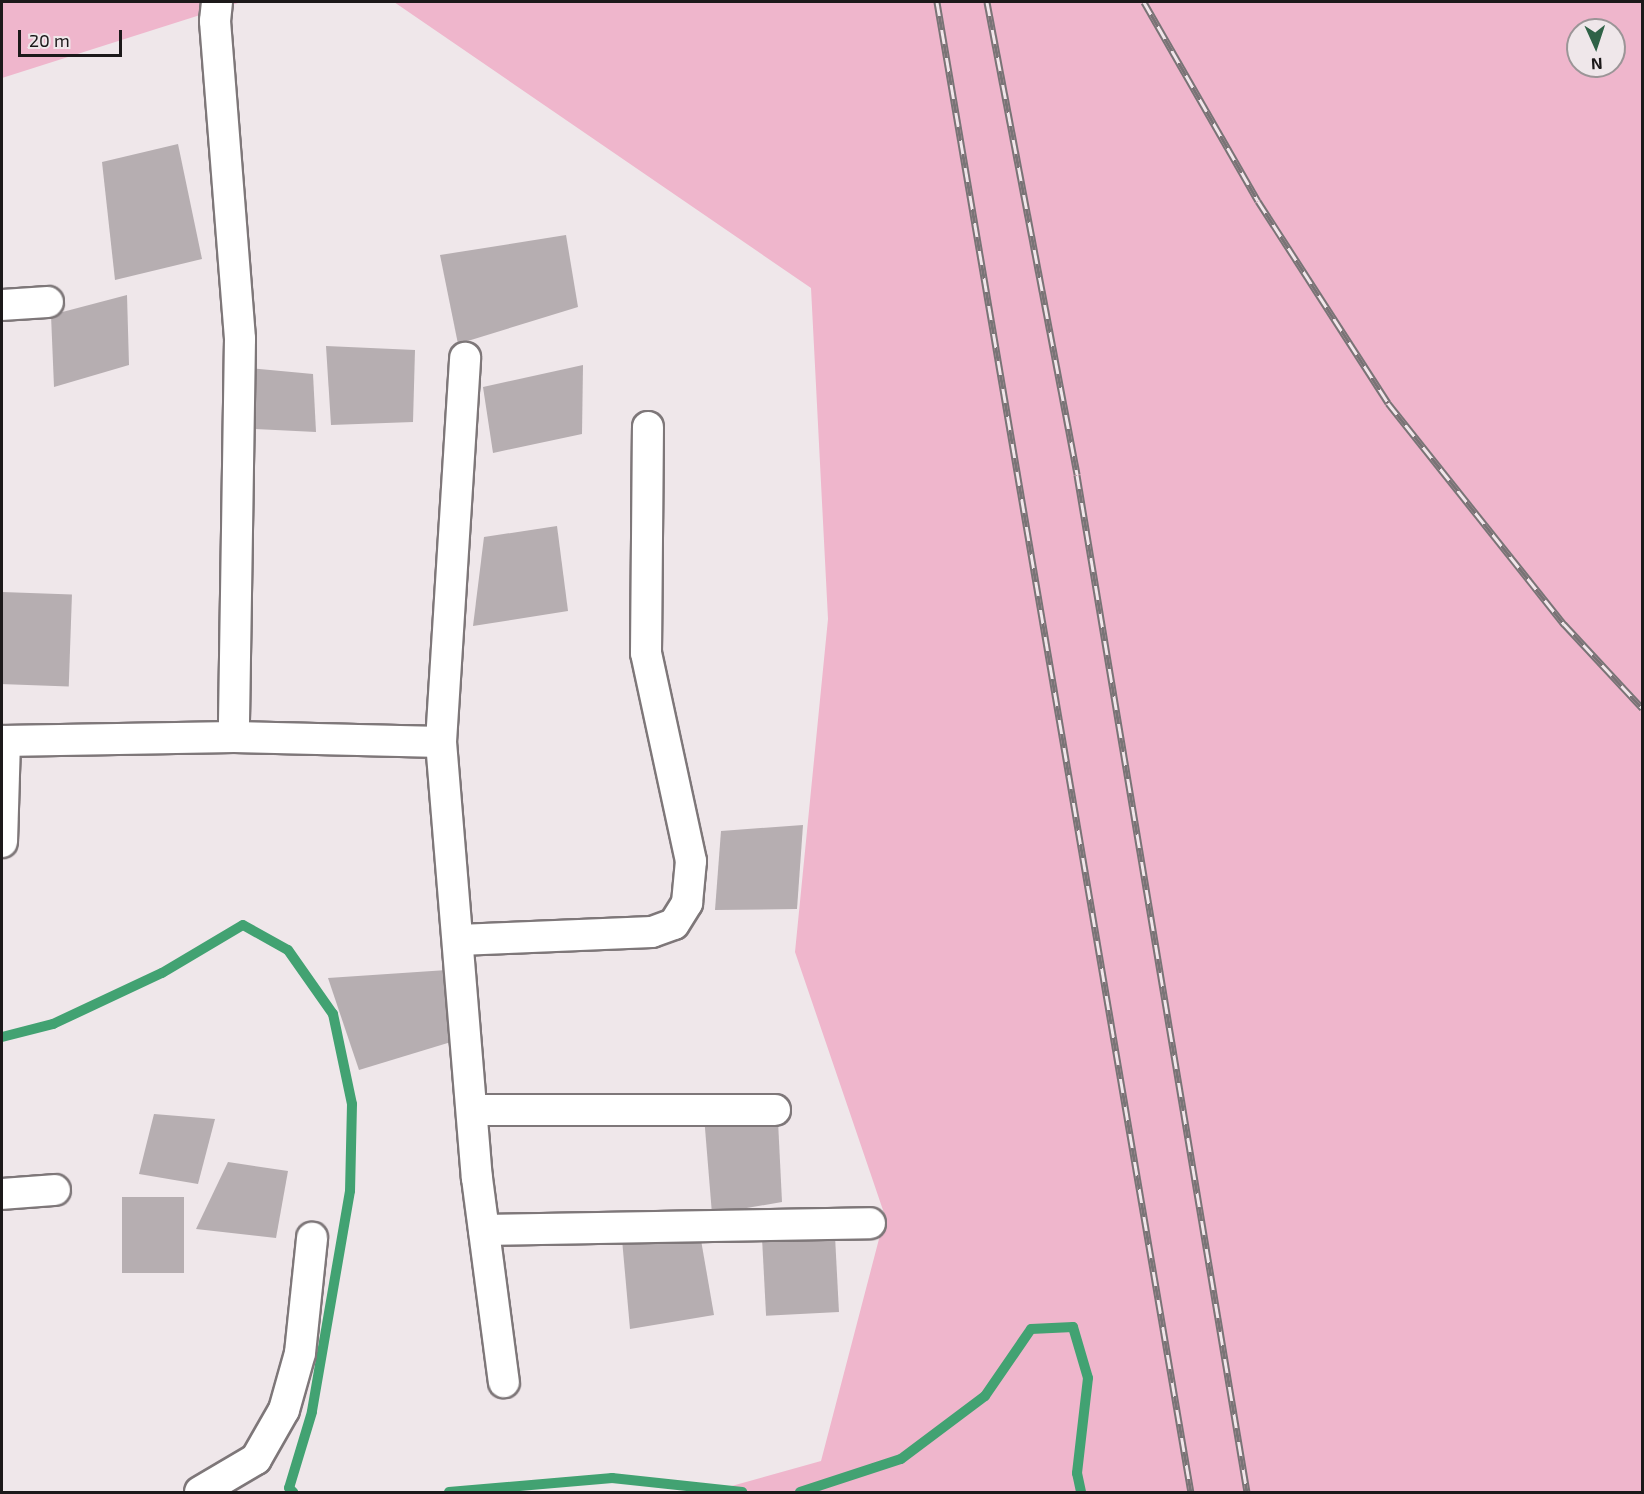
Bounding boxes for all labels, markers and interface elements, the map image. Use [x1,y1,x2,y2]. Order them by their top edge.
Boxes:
scale bar [21,18,124,56]
north arrow [1566,18,1626,78]
text: 20 m [29,29,70,51]
text: N [1591,55,1603,74]

